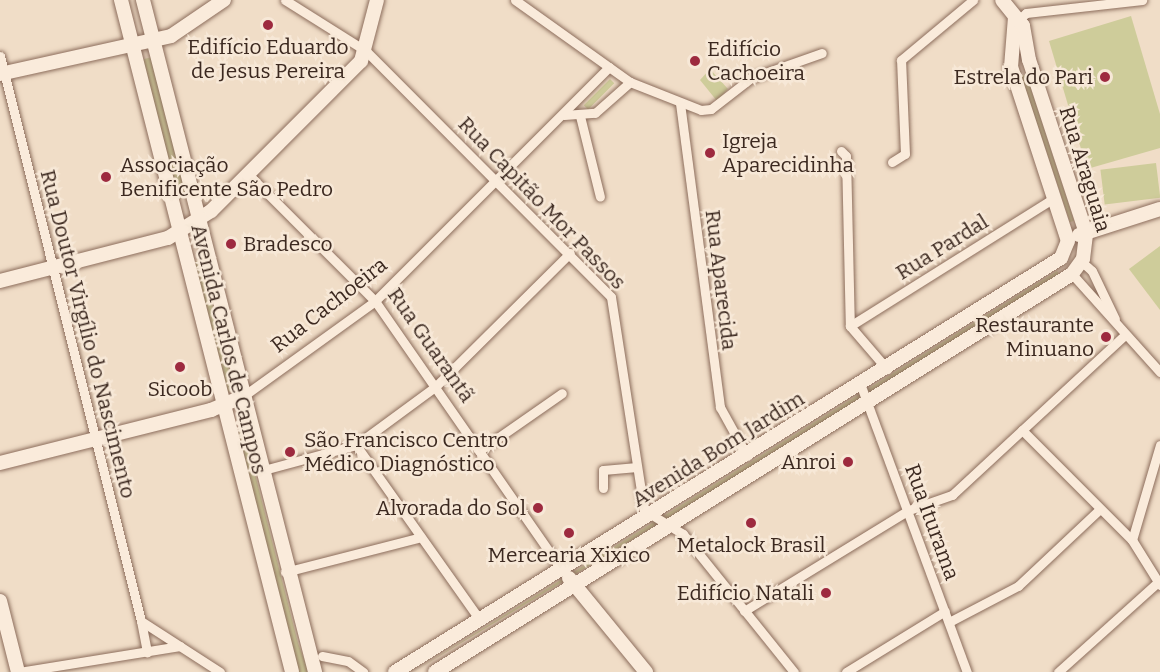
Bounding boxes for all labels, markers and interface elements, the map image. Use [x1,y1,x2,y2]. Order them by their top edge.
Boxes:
marker: Edifício Eduardo de Jesus Pereira [261,18,275,32]
place label: Edifício Eduardo de Jesus Pereira [187,34,349,84]
place label: Edifício Cachoeira [707,36,805,86]
marker: Edifício Cachoeira [688,54,702,68]
place label: Estrela do Pari [954,64,1093,90]
marker: Estrela do Pari [1098,70,1112,84]
street label: Rua Araguaia [1054,103,1116,235]
street label: Rua Capitão Mor Passos [453,111,631,295]
place label: Igreja Aparecidinha [722,128,854,178]
marker: Igreja Aparecidinha [703,146,717,160]
place label: Associação Benificente São Pedro [120,152,333,202]
street label: Rua Doutor Virgílio do Nascimento [35,167,141,501]
marker: Associação Benificente São Pedro [97,168,115,186]
street label: Rua Aparecida [700,208,742,352]
street label: Rua Pardal [891,209,993,285]
street label: Avenida Carlos de Campos [186,221,272,477]
place label: Bradesco [243,231,333,257]
marker: Bradesco [224,237,238,251]
street label: Rua Cachoeira [266,252,392,358]
street label: Rua Guarantã [382,283,480,407]
place label: Restaurante Minuano [975,312,1094,362]
marker: Restaurante Minuano [1099,330,1113,344]
marker: Sicoob [173,360,187,374]
place label: Sicoob [148,376,212,402]
street label: Avenida Bom Jardim [627,386,809,512]
place label: São Francisco Centro Médico Diagnóstico [304,427,508,477]
marker: São Francisco Centro Médico Diagnóstico [281,443,299,461]
place label: Anroi [781,449,836,475]
marker: Anroi [841,455,855,469]
street label: Rua Iturama [899,460,965,584]
place label: Alvorada do Sol [376,495,526,521]
marker: Alvorada do Sol [531,501,545,515]
marker: Metalock Brasil [744,516,758,530]
marker: Mercearia Xixico [562,526,576,540]
place label: Metalock Brasil [677,532,825,558]
place label: Mercearia Xixico [488,542,650,568]
place label: Edifício Natali [677,580,814,606]
marker: Edifício Natali [819,586,833,600]

